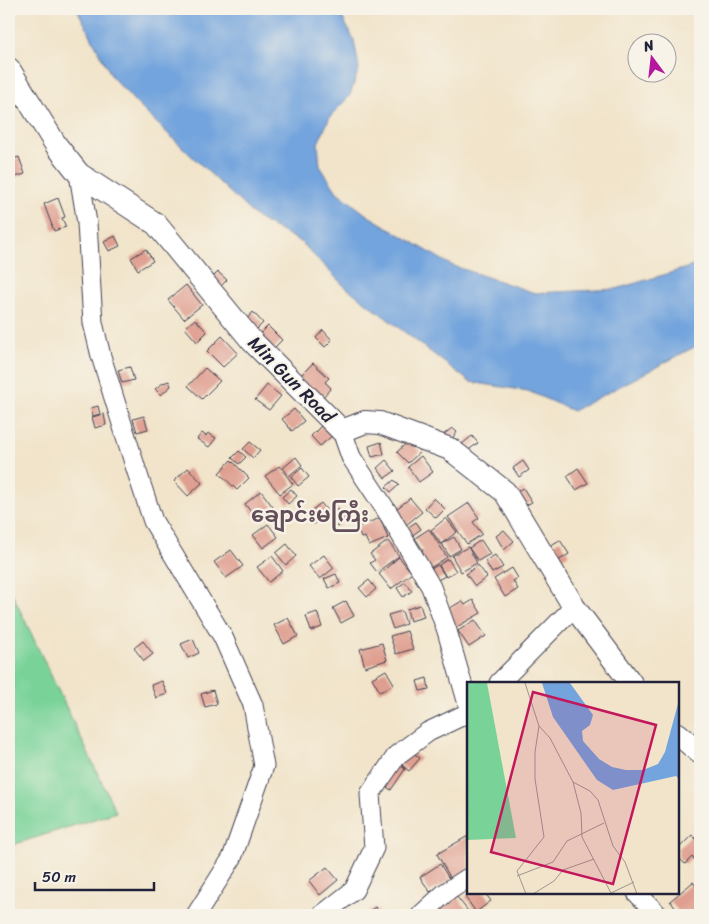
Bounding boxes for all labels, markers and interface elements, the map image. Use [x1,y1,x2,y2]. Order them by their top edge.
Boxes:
north arrow [626,32,676,82]
text: N [640,33,657,60]
street label: Min Gun Road [240,328,345,433]
district label: ချောင်းမကြီး [251,496,369,534]
inset map [467,682,679,894]
scale bar [35,859,154,891]
text: 50 m [42,864,77,890]

